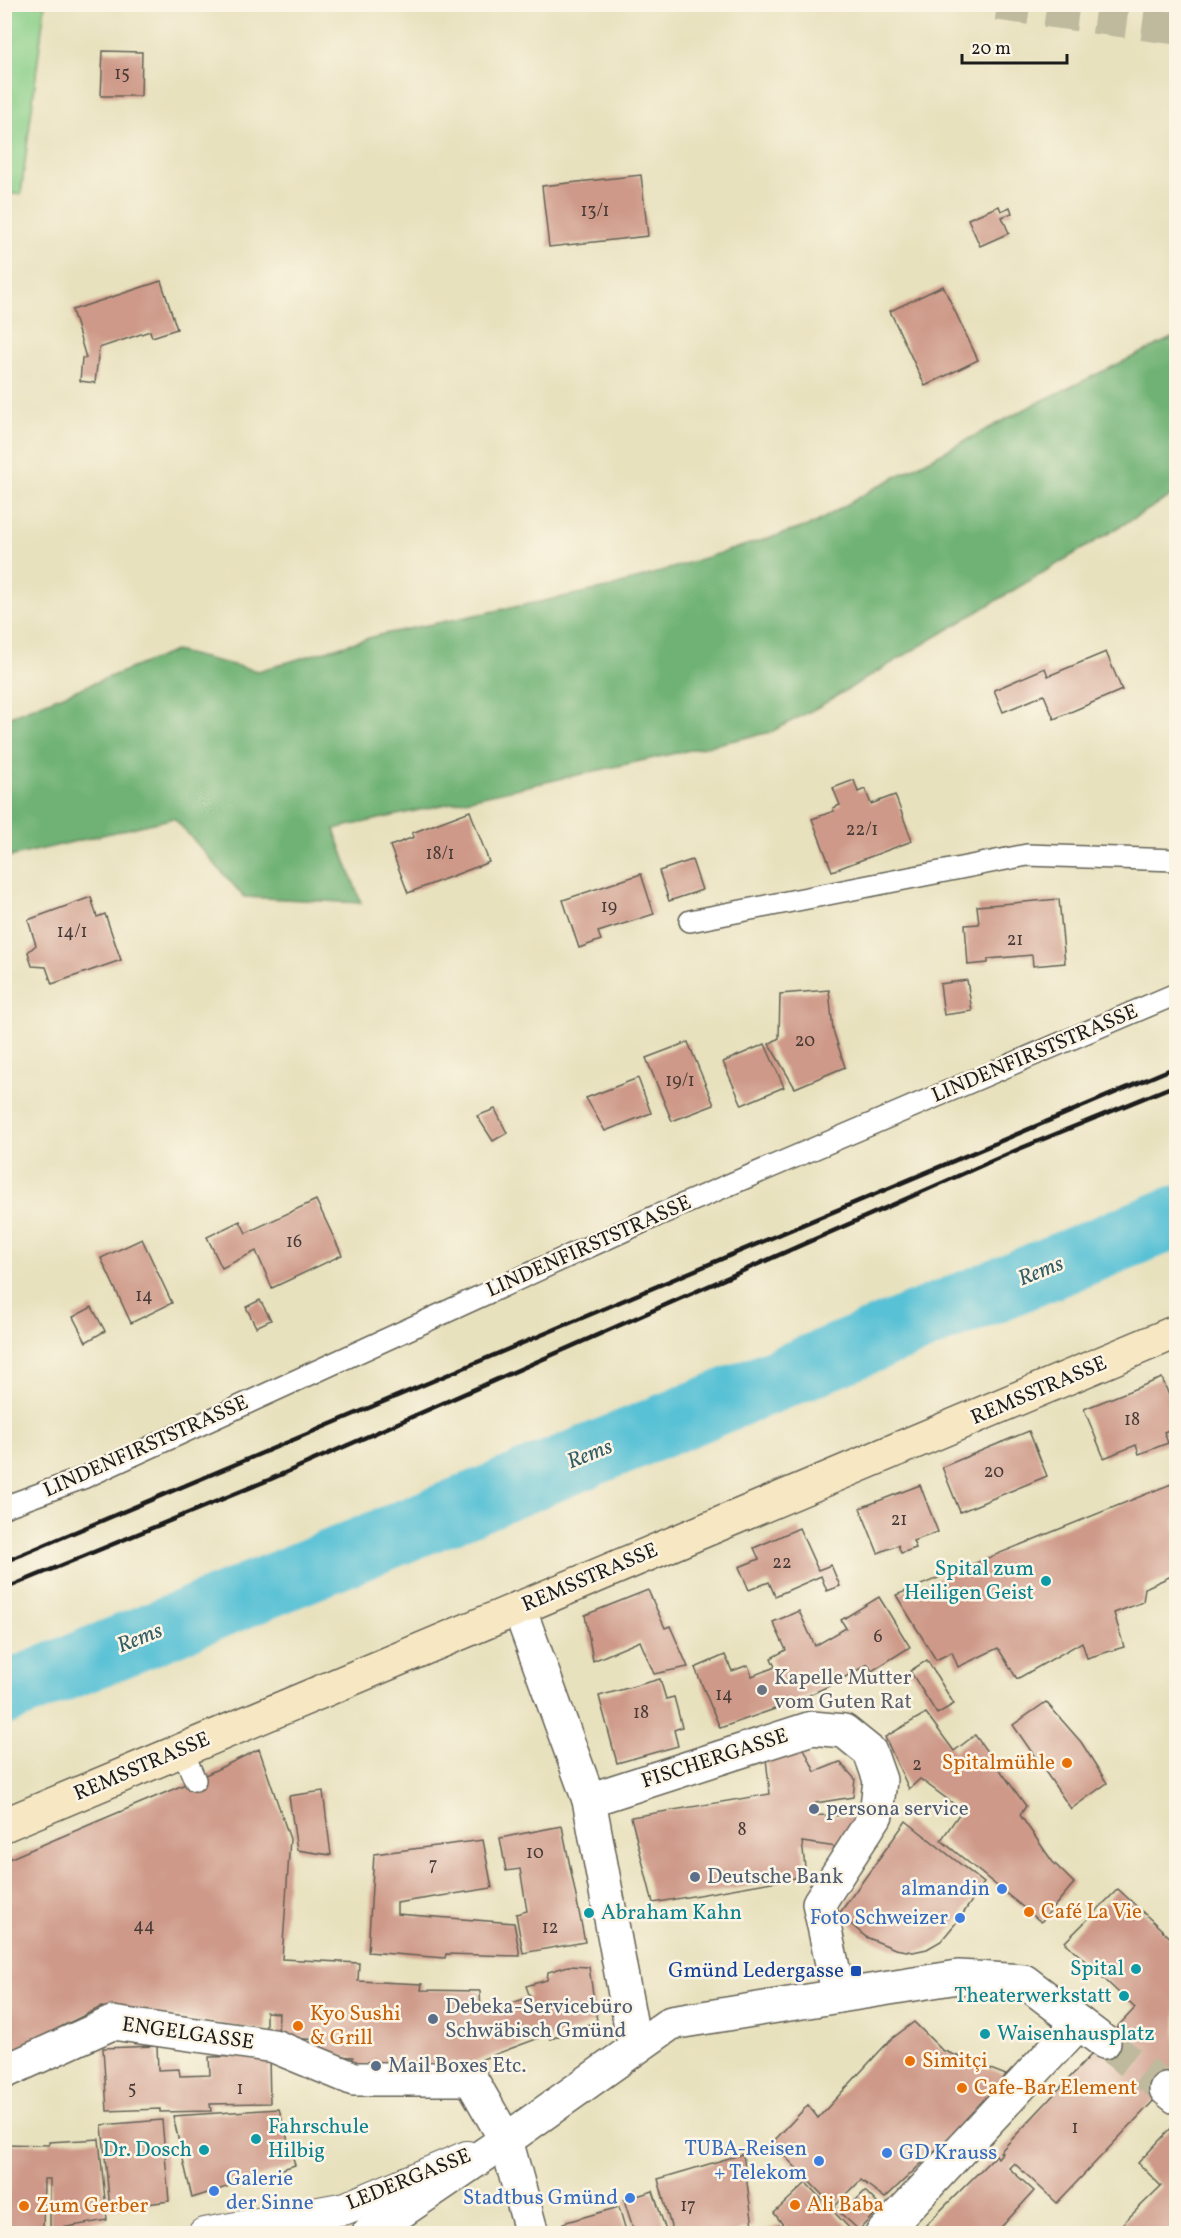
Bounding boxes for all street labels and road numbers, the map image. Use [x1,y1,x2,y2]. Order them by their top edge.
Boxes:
street label: LINDENFIRSTSTRASSE [927,997,1143,1111]
street label: LINDENFIRSTSTRASSE [482,1189,696,1305]
street label: REMSSTRASSE [966,1349,1112,1433]
street label: LINDENFIRSTSTRASSE [39,1389,253,1505]
street label: REMSSTRASSE [517,1536,663,1620]
street label: FISCHERGASSE [638,1722,792,1796]
street label: REMSSTRASSE [69,1725,215,1809]
street label: ENGELGASSE [120,2010,256,2058]
street label: LEDERGASSE [342,2142,476,2218]

